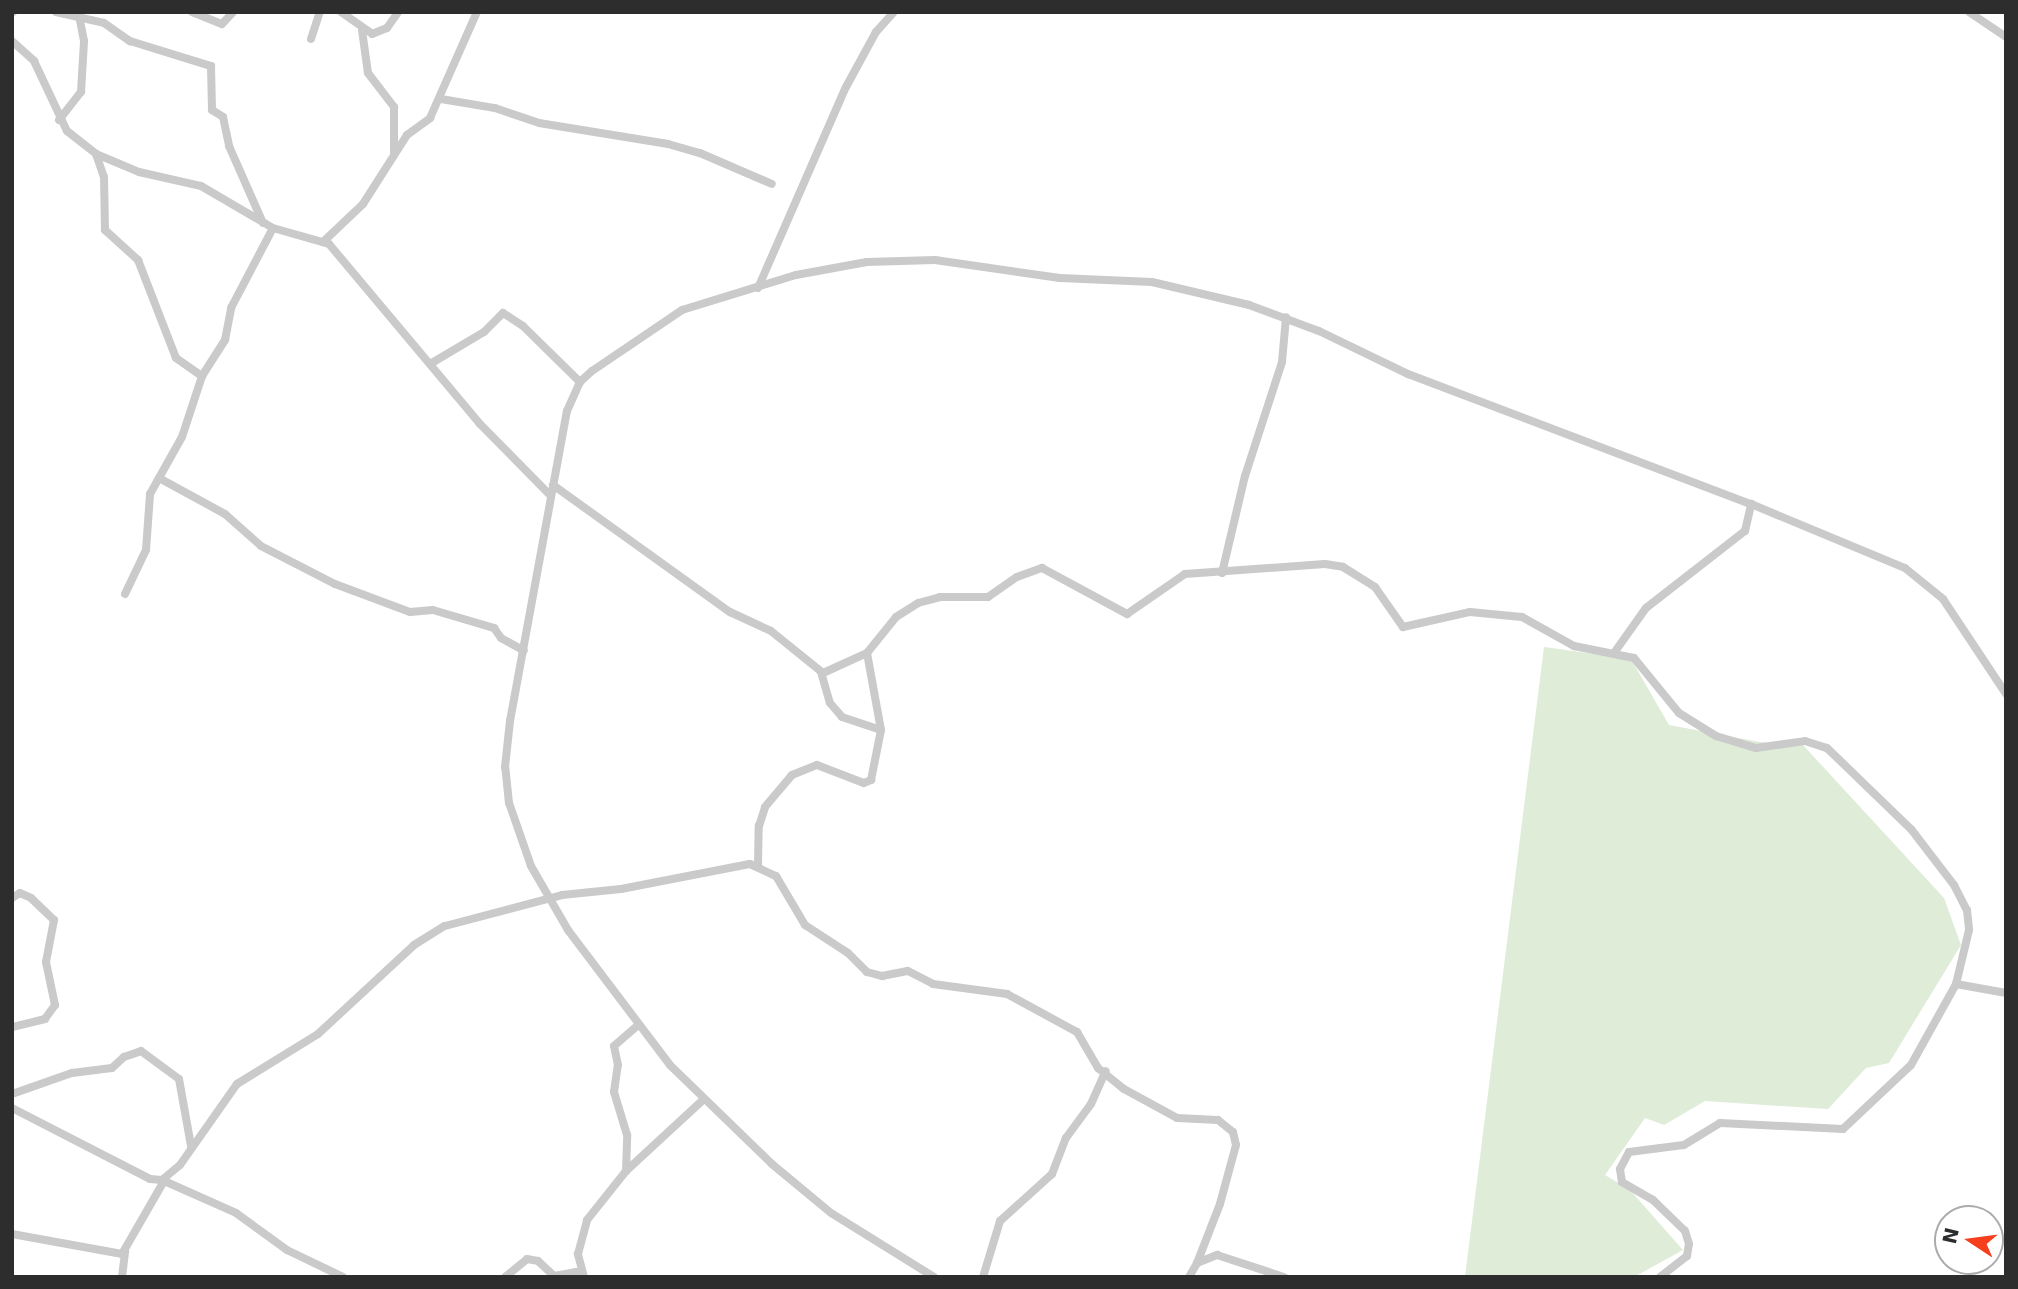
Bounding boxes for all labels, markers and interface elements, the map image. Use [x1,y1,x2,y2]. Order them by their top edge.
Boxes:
north arrow [1934,1205,2004,1275]
text: N [1938,1226,1963,1246]

